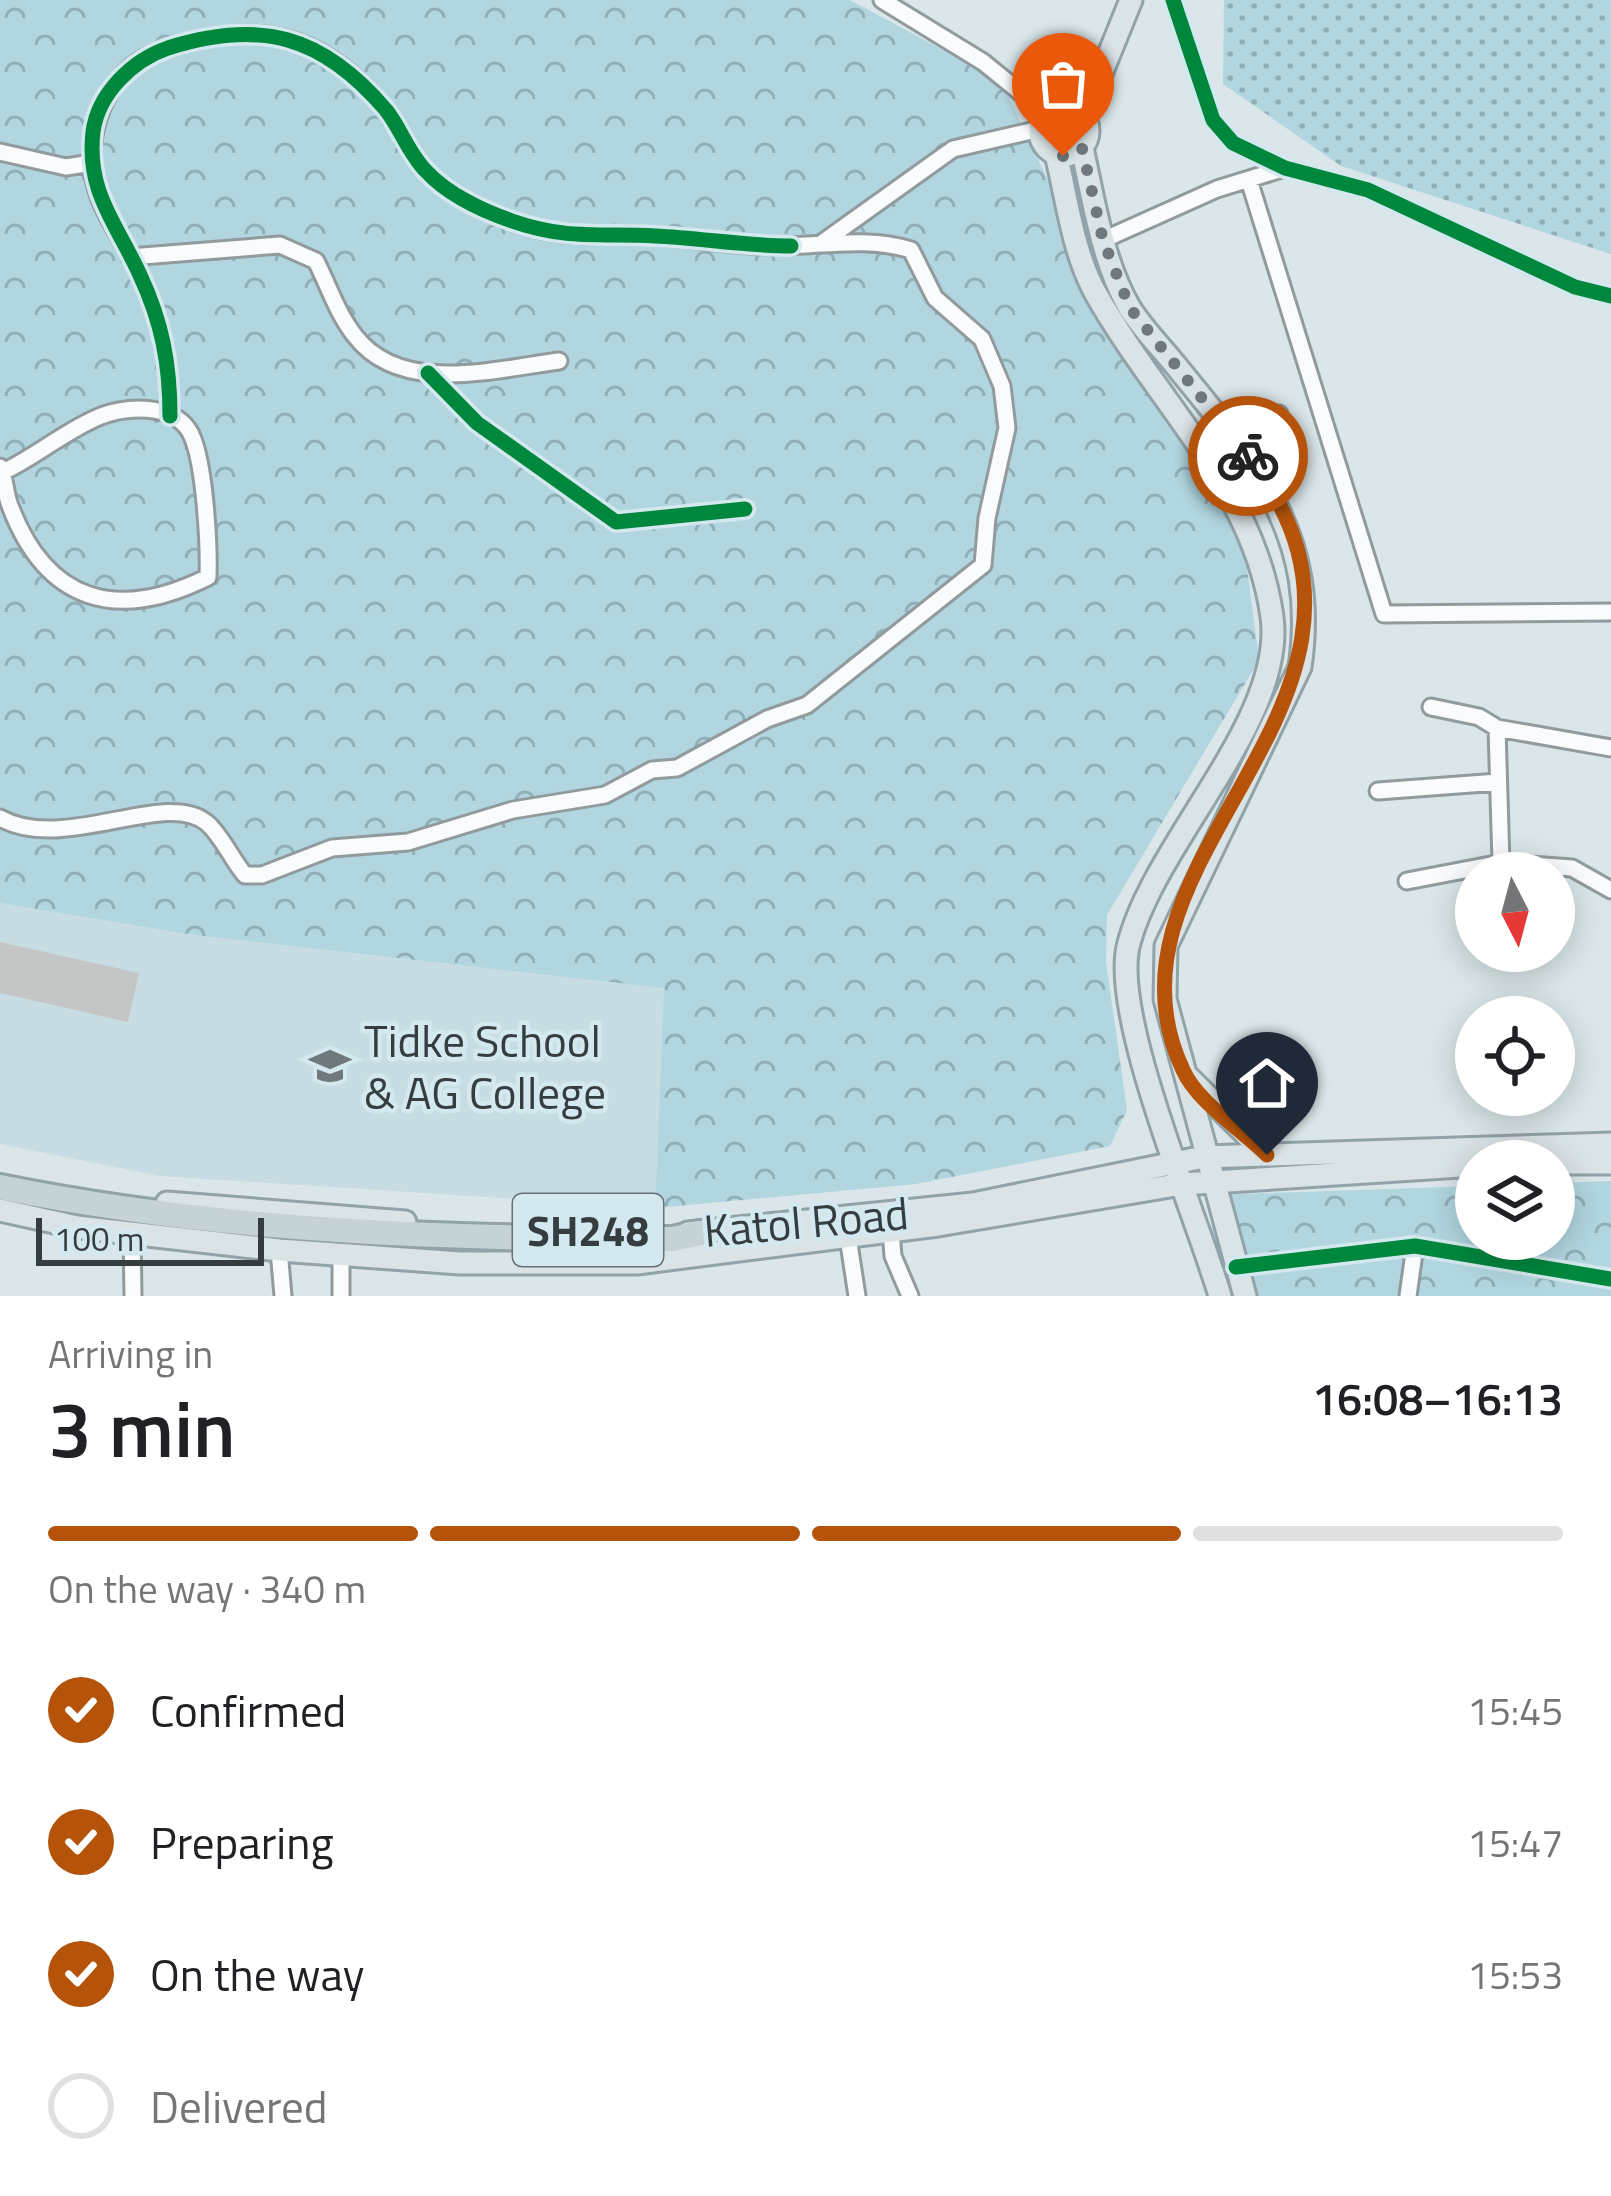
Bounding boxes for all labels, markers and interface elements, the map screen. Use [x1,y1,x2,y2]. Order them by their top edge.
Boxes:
pin [1012,33,1114,156]
icon: bag [1030,51,1096,117]
courier [1188,396,1308,516]
icon: bike [1215,423,1281,489]
north arrow [1455,852,1575,972]
map controls [1455,852,1575,1260]
button: locate [1455,996,1575,1116]
place label: Tidke School & AG College [364,1006,606,1126]
pin [1216,1032,1318,1155]
school or university icon: Tidke School & AG College [307,1043,353,1089]
icon: home [1234,1050,1300,1116]
button: layers [1455,1140,1575,1260]
street label: Katol Road [701,1178,911,1264]
road number: SH248 [513,1194,663,1266]
scale bar [36,1212,264,1265]
text: 100 m [54,1214,144,1264]
text: Arriving in [48,1324,213,1383]
text: 16:08–16:13 [1312,1364,1563,1432]
text: 3 min [48,1369,236,1487]
text: On the way · 340 m [48,1559,366,1618]
text: Confirmed [150,1676,346,1744]
icon: check [48,1677,114,1743]
text: 15:45 [1467,1681,1563,1740]
text: Preparing [150,1808,334,1876]
icon: check [48,1809,114,1875]
text: 15:47 [1467,1813,1563,1872]
text: On the way [150,1940,364,2008]
icon: check [48,1941,114,2007]
text: 15:53 [1467,1945,1563,2004]
text: Delivered [150,2072,328,2140]

